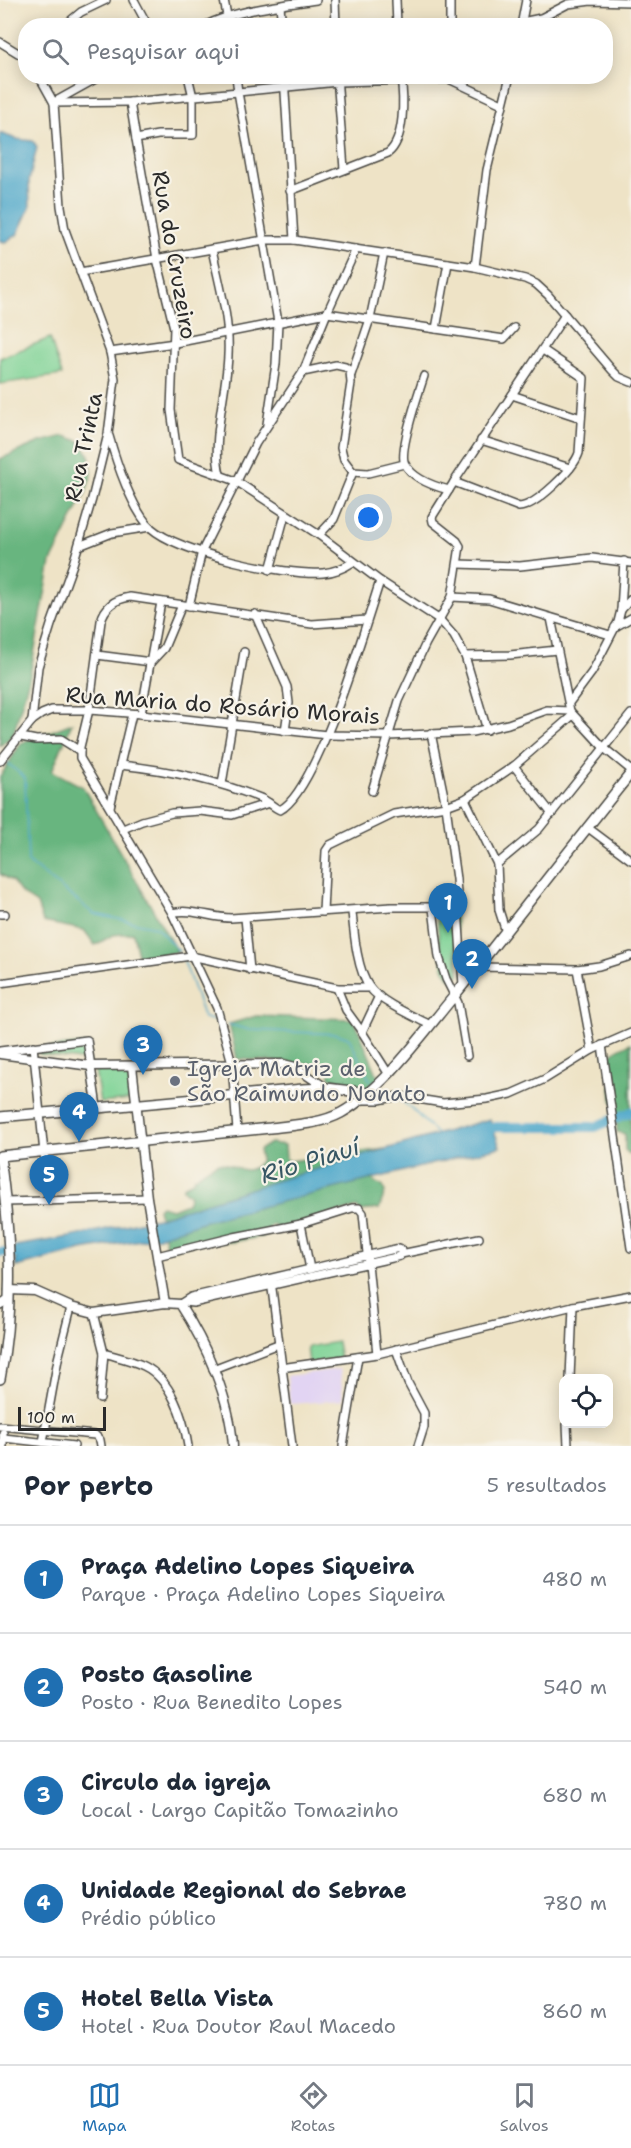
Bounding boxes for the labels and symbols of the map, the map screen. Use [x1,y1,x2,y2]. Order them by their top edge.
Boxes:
street label: Rua do Cruzeiro [145,169,204,342]
street label: Rua Trinta [58,389,109,505]
your location [354,503,383,532]
street label: Rua Maria do Rosário Morais [65,680,381,731]
pin: 1 [428,884,468,933]
pin: 2 [452,940,492,989]
pin: 3 [124,1026,162,1075]
place label: Igreja Matriz de São Raimundo Nonato [187,1054,426,1108]
marker: Igreja Matriz de São Raimundo Nonato [168,1074,182,1088]
pin: 4 [60,1092,98,1142]
water label: Rio Piauí [257,1130,366,1191]
pin: 5 [29,1156,68,1205]
scale bar [18,1404,106,1432]

